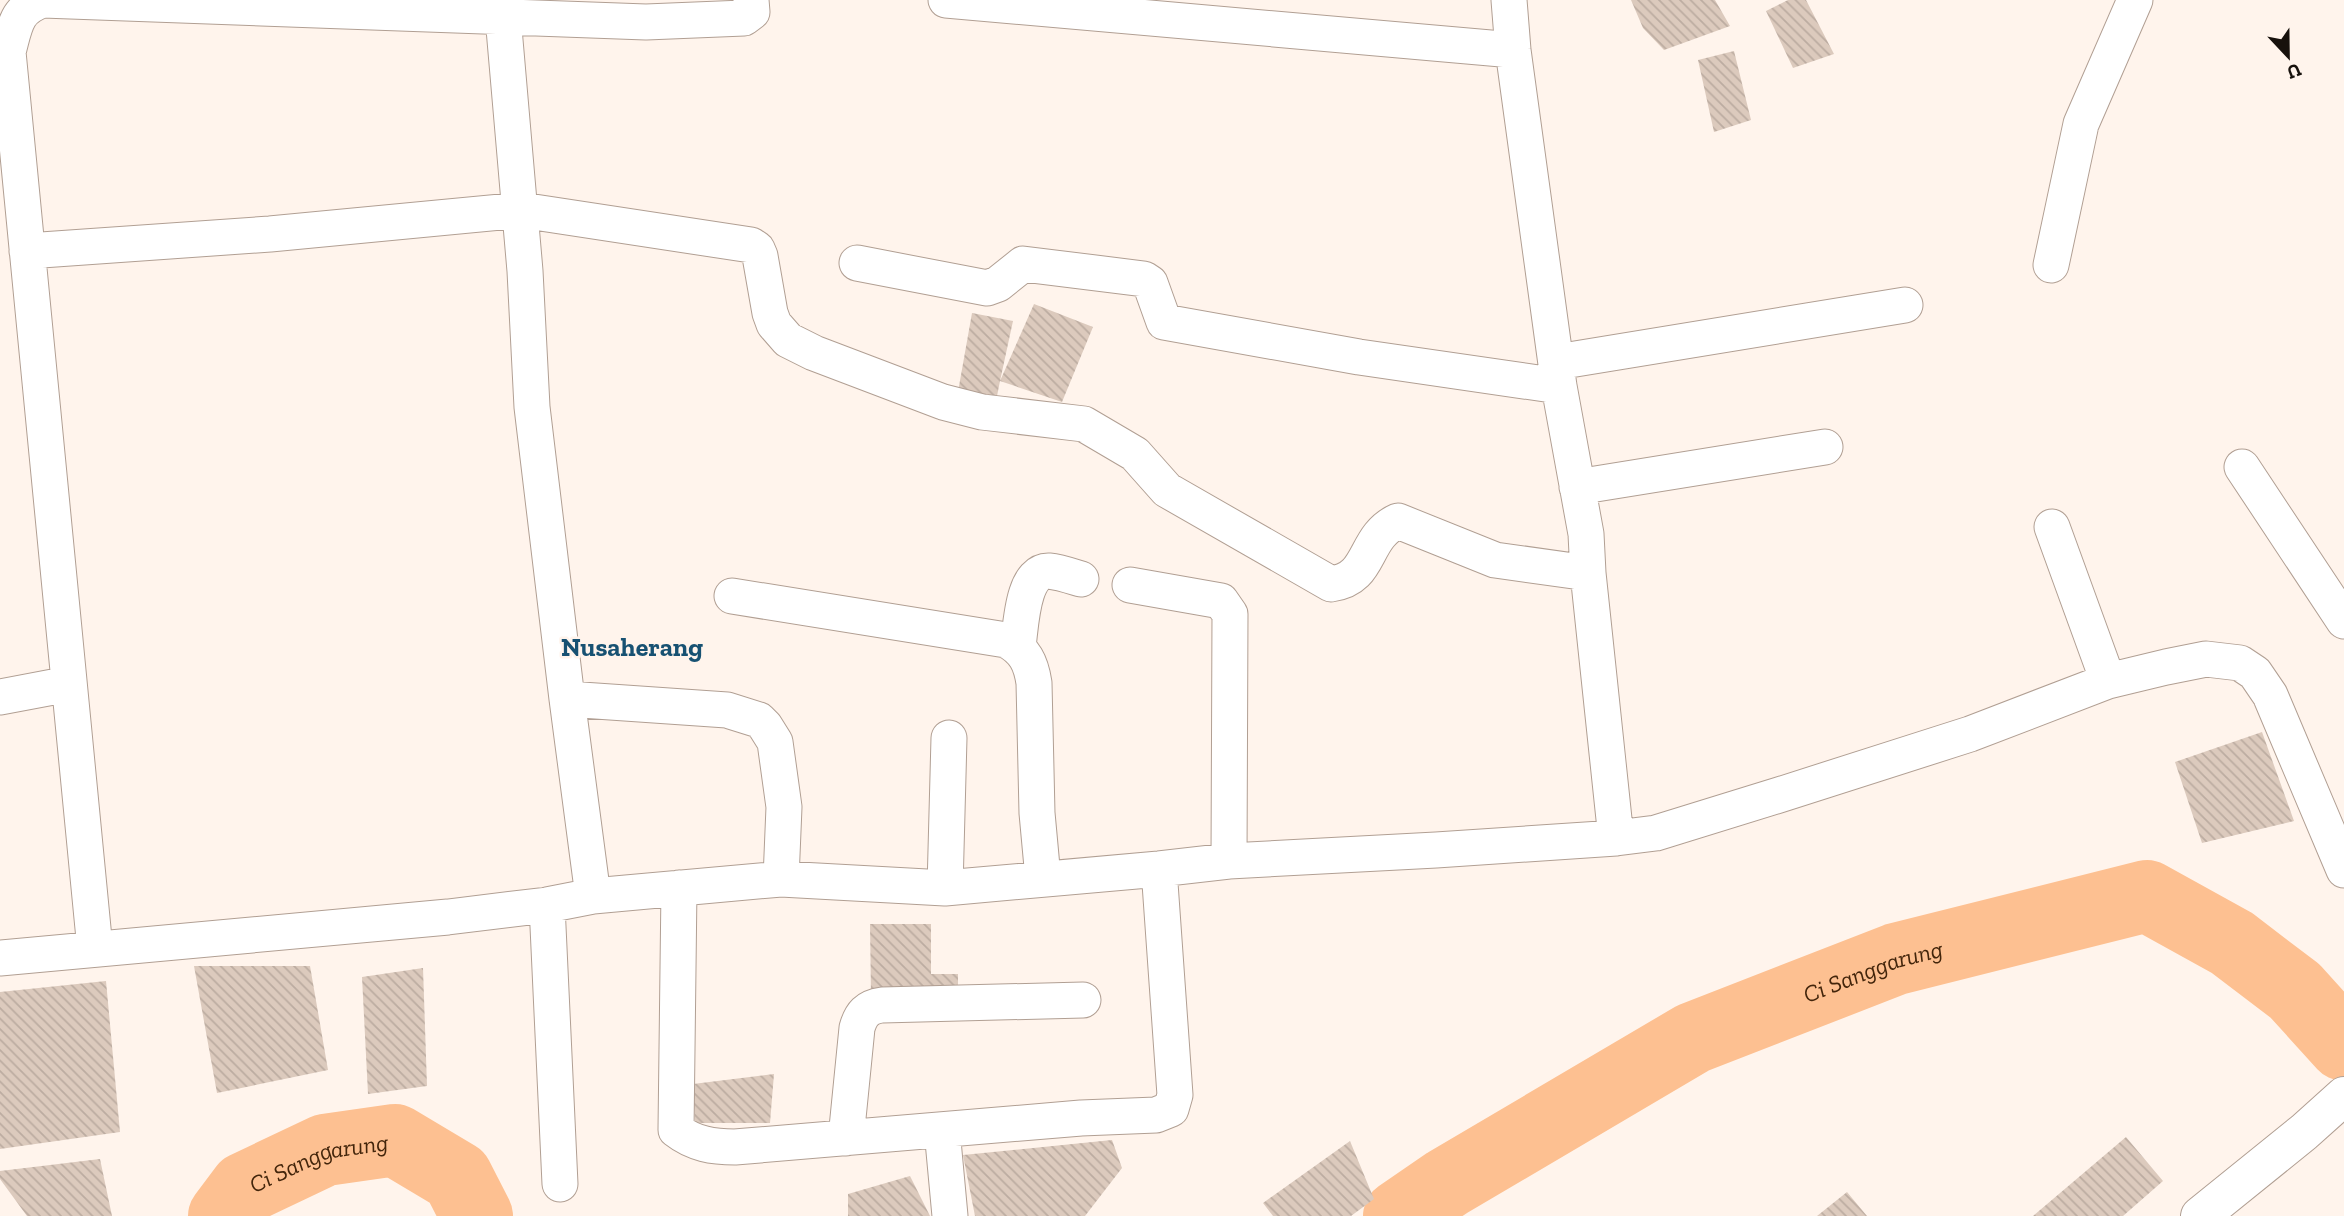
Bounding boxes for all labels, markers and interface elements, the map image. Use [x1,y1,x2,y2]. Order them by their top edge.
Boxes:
north arrow [2253,21,2323,91]
text: U [2283,58,2305,85]
district label: Nusaherang [561,631,703,663]
water label: Ci Sanggarung [1799,933,1946,1008]
water label: Ci Sanggarung [244,1127,391,1199]

